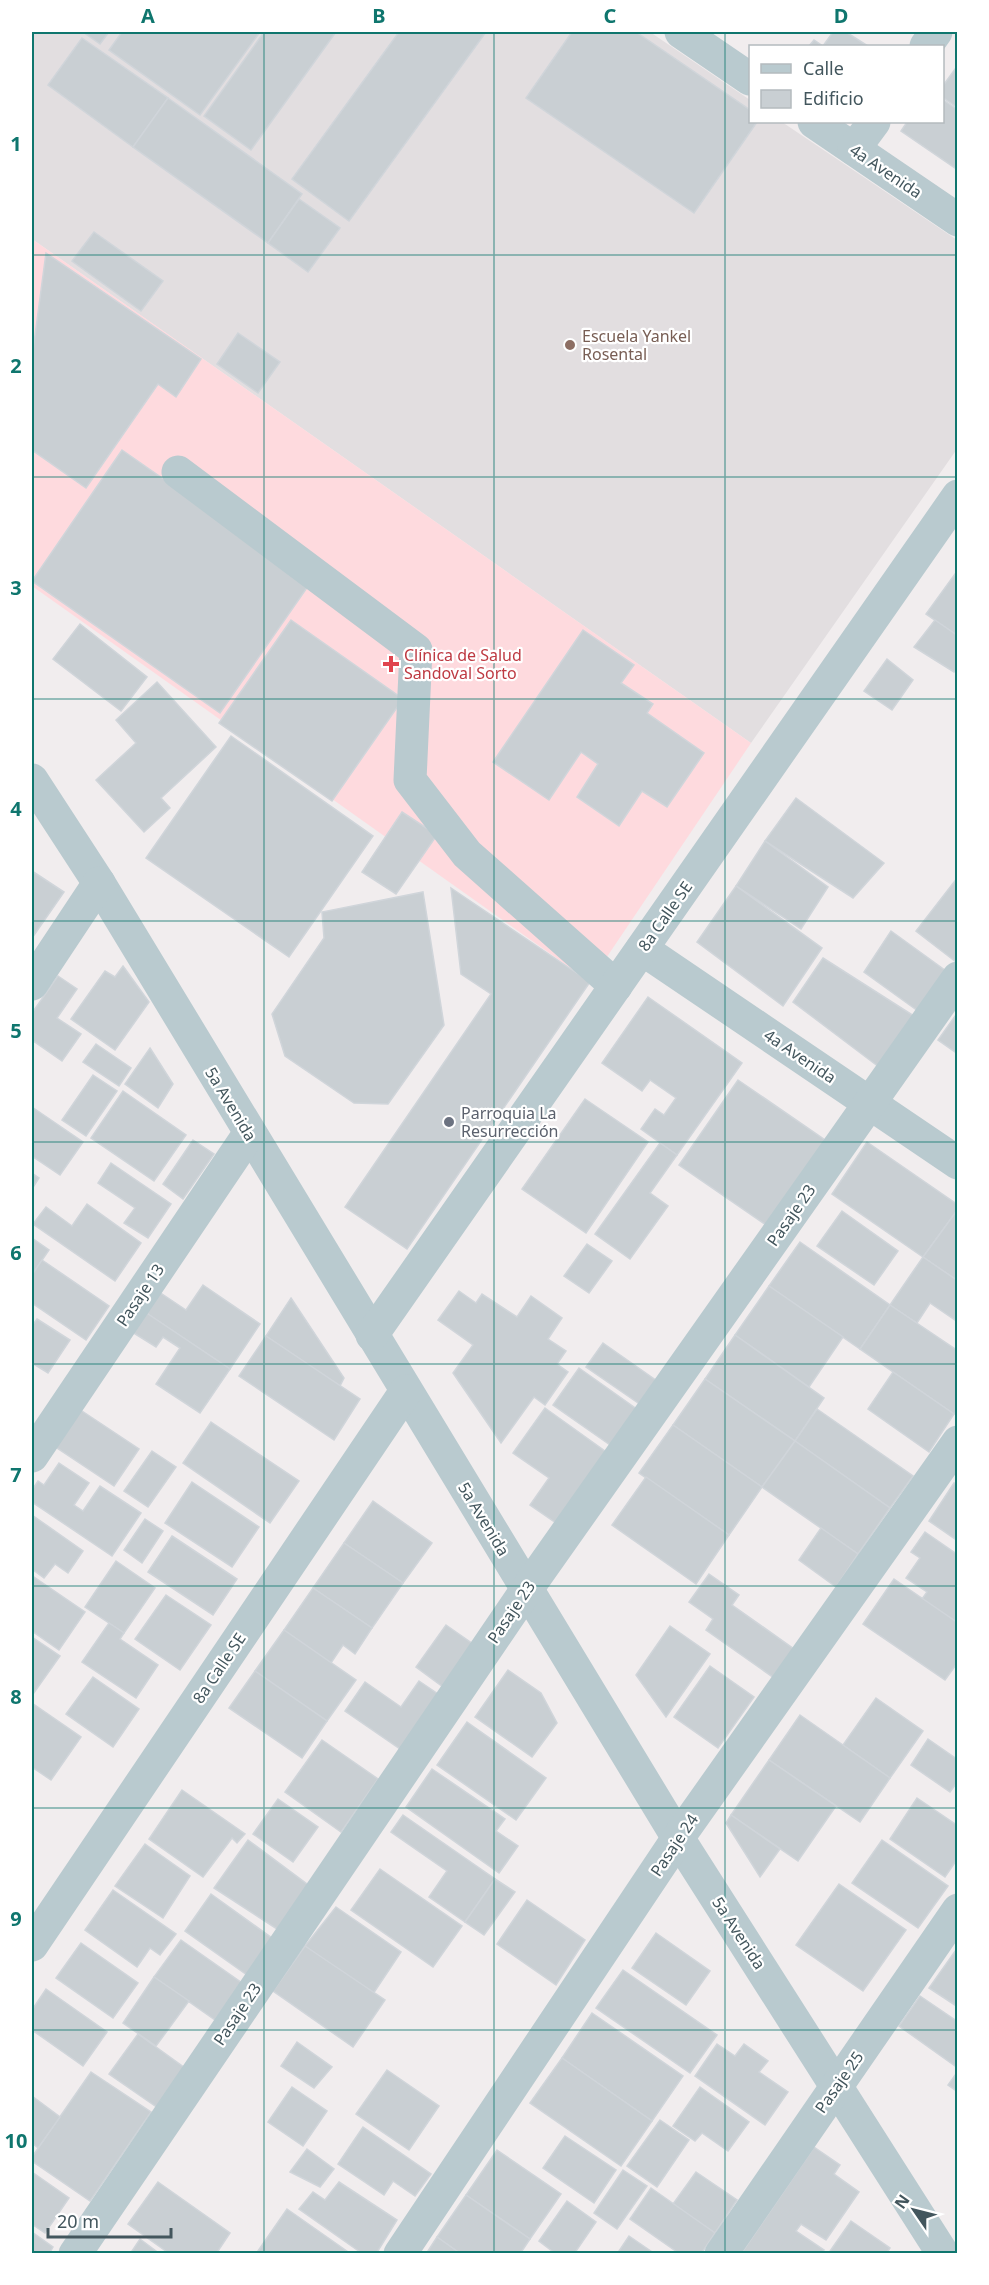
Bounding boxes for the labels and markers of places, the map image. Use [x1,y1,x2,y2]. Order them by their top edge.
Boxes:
place label: Escuela Yankel Rosental [582,325,691,365]
marker: Escuela Yankel Rosental [563,338,577,352]
place label: Clínica de Salud Sandoval Sorto [404,644,522,684]
marker: Clínica de Salud Sandoval Sorto [382,655,400,673]
place label: Parroquia La Resurrección [461,1102,559,1142]
marker: Parroquia La Resurrección [442,1115,456,1129]

